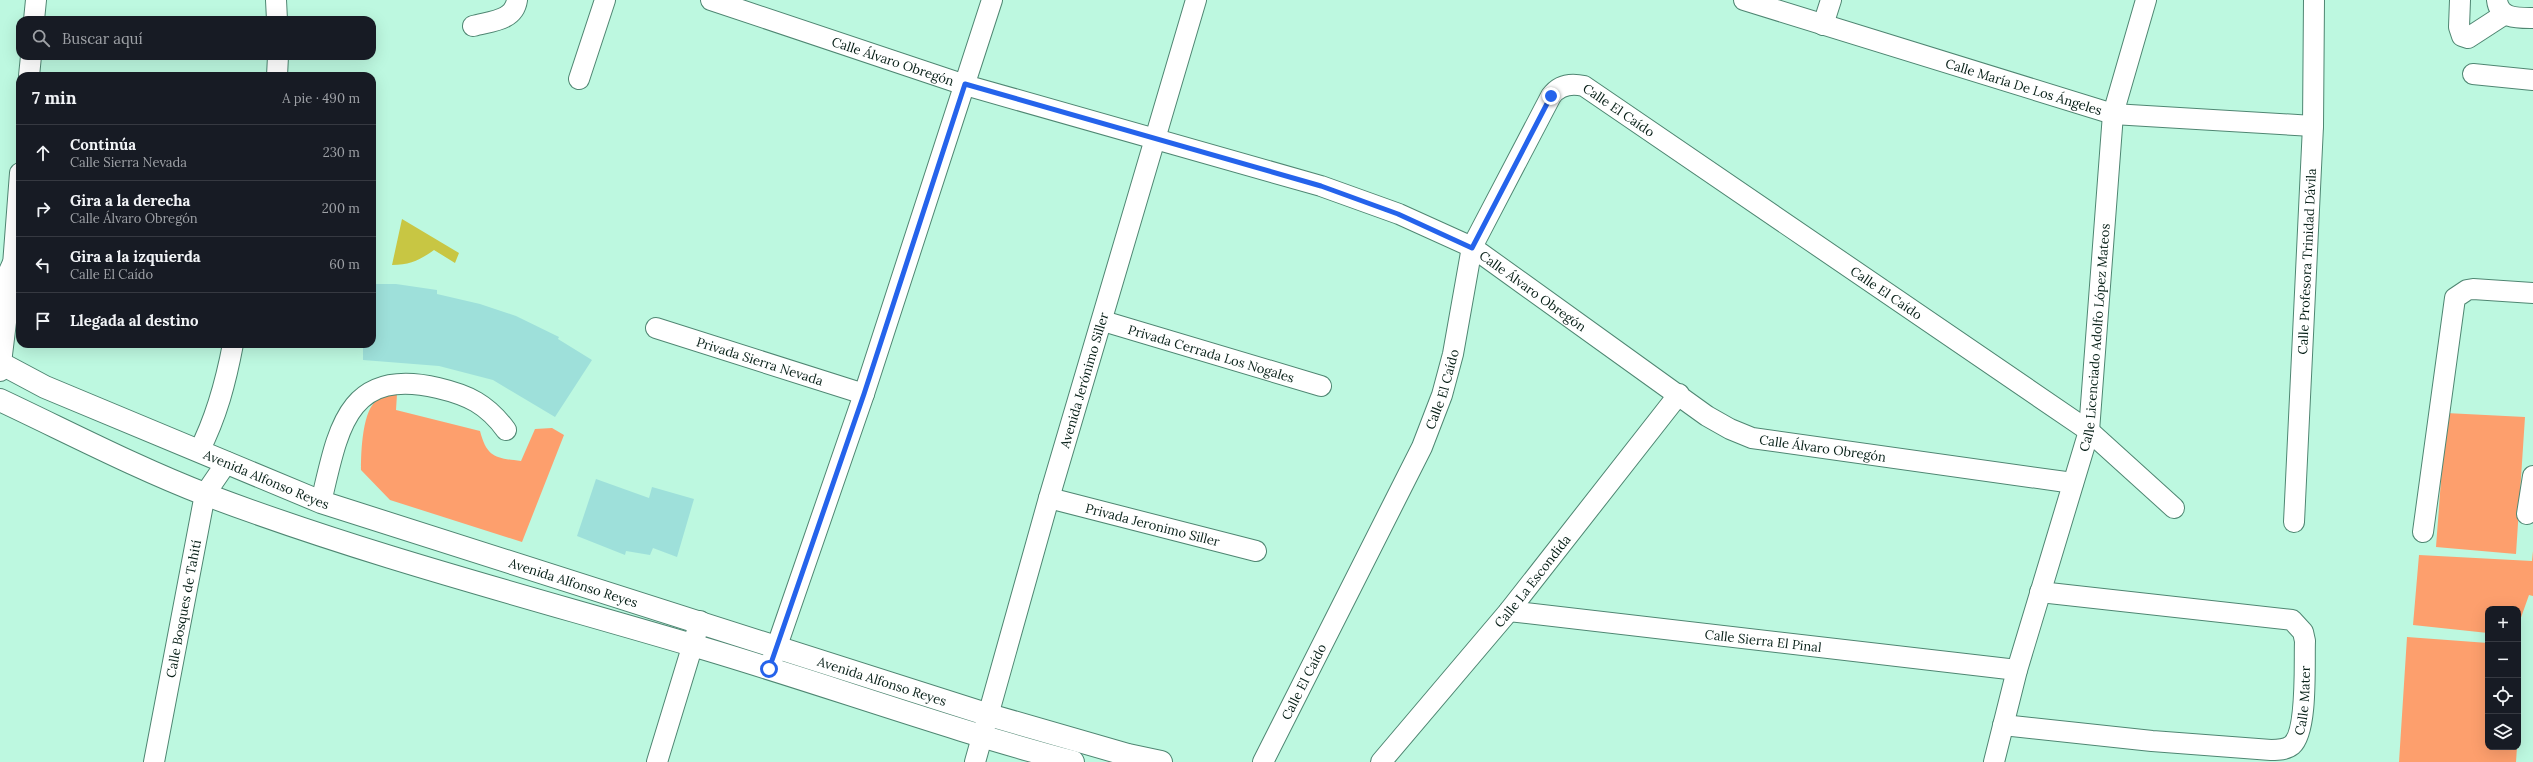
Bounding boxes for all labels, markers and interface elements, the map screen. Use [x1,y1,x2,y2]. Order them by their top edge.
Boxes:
search box [16,16,376,60]
icon: search [30,27,52,49]
text: Buscar aquí [62,29,143,48]
street label: Calle Álvaro Obregón [830,33,956,90]
street label: Calle María De Los Ángeles [1943,55,2104,119]
street label: Calle El Caído [1579,80,1658,141]
text: 7 min [32,87,77,109]
route end [1542,87,1560,105]
text: A pie · 490 m [282,90,360,107]
text: Continúa [70,135,136,154]
icon: ahead [32,142,54,164]
text: 230 m [323,144,360,161]
text: Calle Sierra Nevada [70,154,187,171]
street label: Calle Profesora Trinidad Dávila [2294,168,2320,355]
text: Gira a la derecha [70,191,190,210]
icon: right [32,198,54,220]
text: 200 m [322,200,360,217]
text: Calle Álvaro Obregón [70,210,198,227]
street label: Calle Licenciado Adolfo López Mateos [2075,223,2114,454]
text: Gira a la izquierda [70,247,201,266]
street label: Calle Álvaro Obregón [1476,247,1590,336]
icon: left [32,254,54,276]
text: 60 m [329,256,360,273]
street label: Calle El Caído [1847,262,1926,324]
text: Calle El Caído [70,266,153,283]
icon: arrive [32,310,54,332]
street label: Avenida Jerónimo Siller [1056,310,1112,451]
text: Llegada al destino [70,311,199,330]
street label: Privada Cerrada Los Nogales [1126,321,1296,387]
street label: Privada Sierra Nevada [694,333,825,390]
street label: Calle El Caído [1422,348,1463,432]
street label: Calle Álvaro Obregón [1758,431,1887,466]
street label: Avenida Alfonso Reyes [200,446,331,513]
street label: Privada Jeronimo Siller [1084,500,1222,550]
street label: Calle La Escondida [1491,531,1575,631]
street label: Calle Bosques de Tahití [162,538,205,679]
street label: Avenida Alfonso Reyes [506,554,640,611]
map controls [2485,606,2521,750]
button: + [2485,606,2521,642]
street label: Calle Sierra El Pinal [1704,626,1823,656]
street label: Calle El Caído [1278,641,1331,723]
button: − [2485,642,2521,678]
street label: Avenida Alfonso Reyes [814,653,949,710]
route start [760,660,778,678]
street label: Calle Mater [2291,665,2314,737]
button: locate [2485,678,2521,714]
button: layers [2485,714,2521,750]

